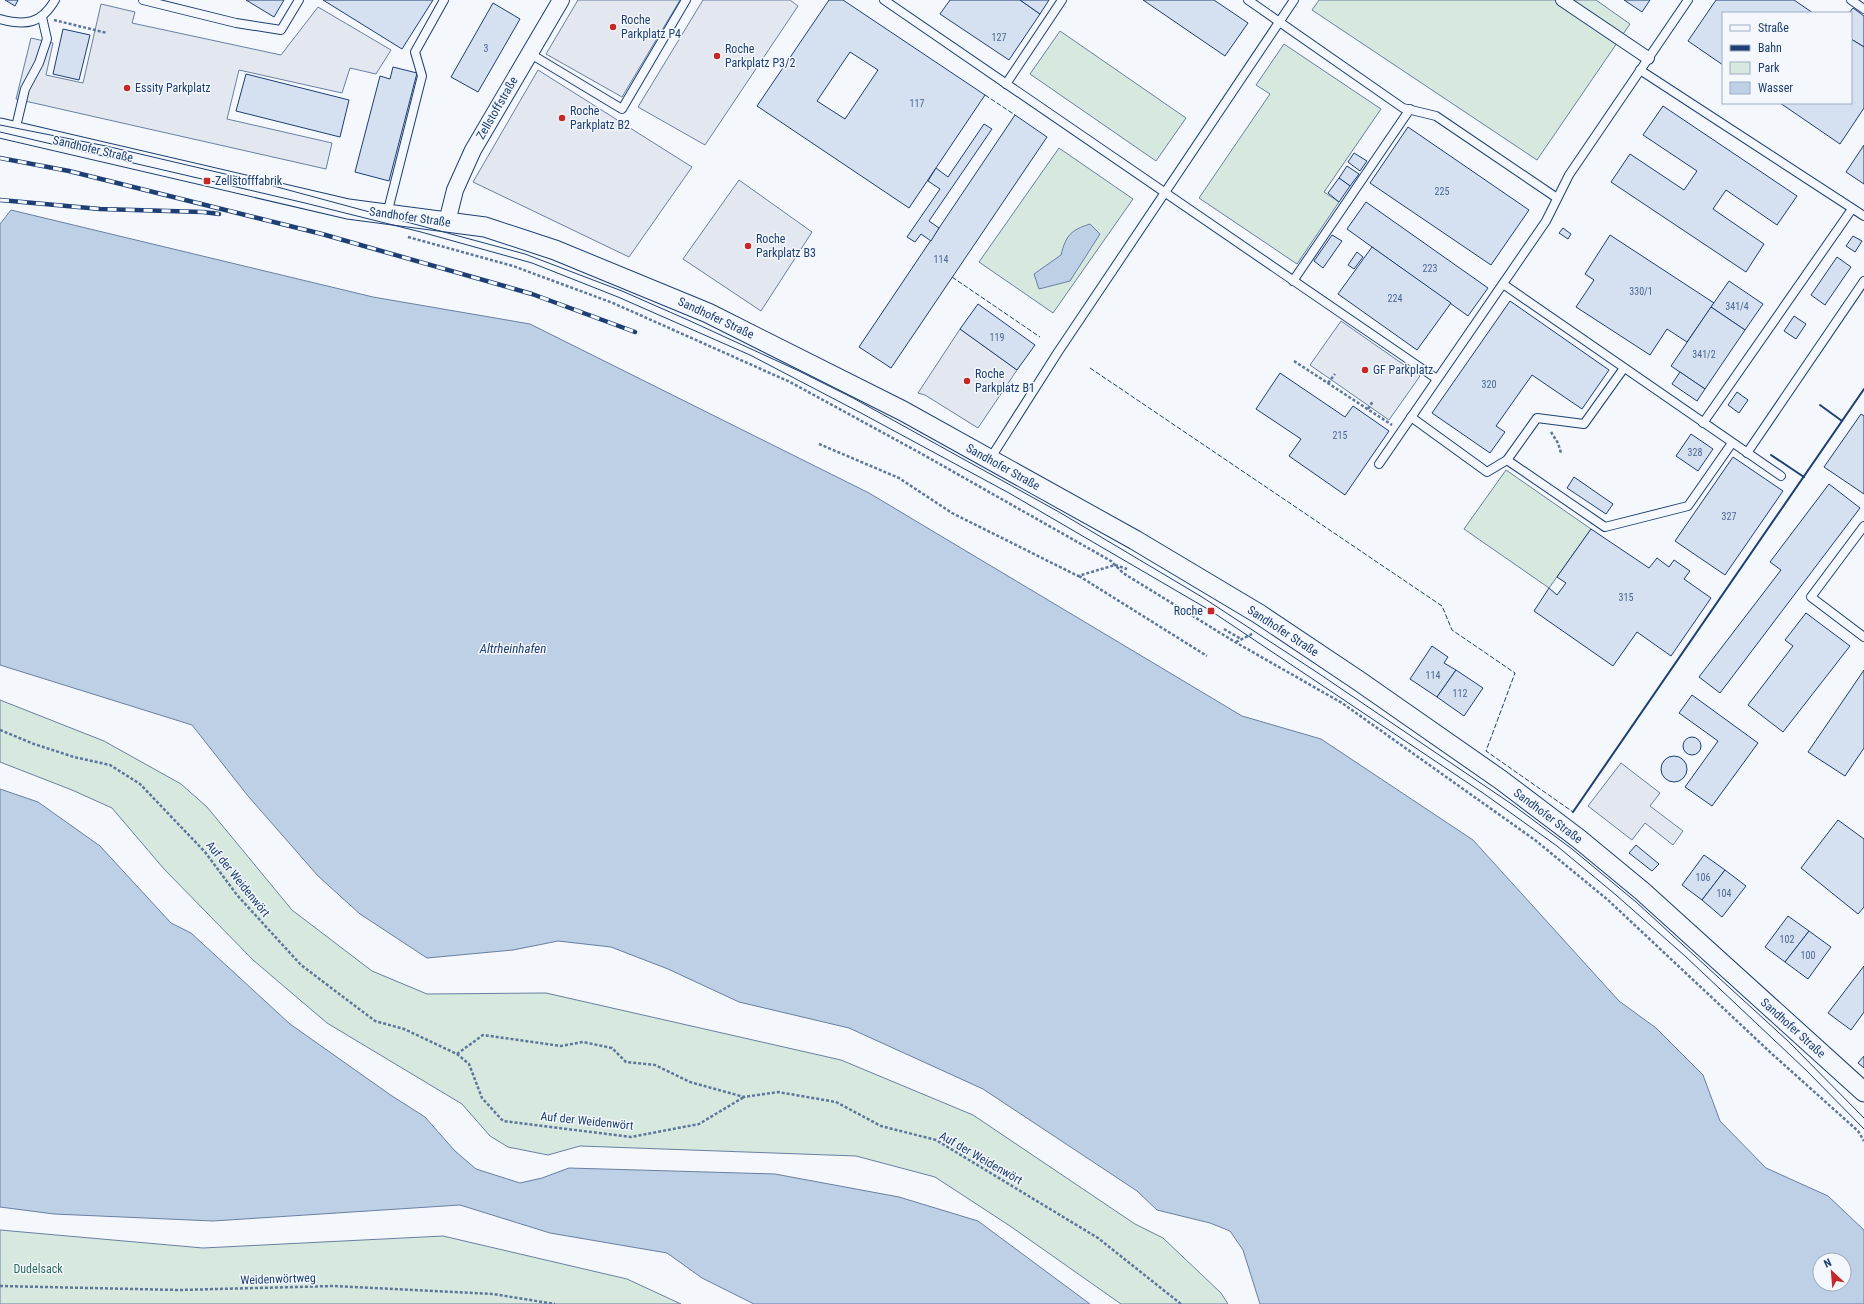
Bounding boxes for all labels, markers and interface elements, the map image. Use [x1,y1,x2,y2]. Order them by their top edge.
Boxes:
legend [1722,12,1852,104]
place label: Roche Parkplatz P4 [621,13,681,41]
text: Straße [1758,21,1789,35]
marker: Roche Parkplatz P4 [608,22,618,32]
house number: 127 [992,32,1006,43]
text: Bahn [1758,41,1782,55]
place label: Roche Parkplatz P3/2 [725,42,795,70]
house number: 3 [484,43,489,54]
marker: Roche Parkplatz P3/2 [712,51,722,61]
text: Park [1758,61,1780,75]
street label: Zellstoffstraße [473,74,521,142]
place label: Essity Parkplatz [135,81,211,95]
text: Wasser [1758,81,1793,95]
marker: Essity Parkplatz [122,83,132,93]
house number: 117 [910,98,924,109]
place label: Roche Parkplatz B2 [570,104,630,132]
marker: Roche Parkplatz B2 [557,113,567,123]
street label: Sandhofer Straße [51,133,135,165]
place label: Zellstofffabrik [215,174,283,188]
marker: Zellstofffabrik [202,176,212,186]
house number: 225 [1435,186,1449,197]
street label: Sandhofer Straße [368,204,452,230]
place label: Roche Parkplatz B3 [756,232,816,260]
marker: Roche Parkplatz B3 [743,241,753,251]
house number: 114 [934,254,948,265]
house number: 223 [1423,263,1437,274]
house number: 330/1 [1629,286,1653,297]
house number: 224 [1388,293,1402,304]
street label: Sandhofer Straße [676,294,756,342]
house number: 341/4 [1725,301,1749,312]
house number: 119 [990,332,1004,343]
house number: 341/2 [1692,349,1716,360]
place label: GF Parkplatz [1373,363,1433,377]
marker: GF Parkplatz [1360,365,1370,375]
place label: Roche Parkplatz B1 [975,367,1035,395]
marker: Roche Parkplatz B1 [962,376,972,386]
house number: 320 [1482,379,1496,390]
house number: 215 [1333,430,1347,441]
street label: Sandhofer Straße [964,441,1043,493]
house number: 328 [1688,447,1702,458]
house number: 327 [1722,511,1736,522]
house number: 315 [1619,592,1633,603]
street label: Sandhofer Straße [1245,603,1322,659]
place label: Roche [1174,604,1203,618]
marker: Roche [1206,606,1216,616]
water label: Altrheinhafen [479,641,546,656]
house number: 114 [1426,670,1440,681]
house number: 112 [1453,688,1467,699]
street label: Sandhofer Straße [1511,786,1585,847]
street label: Auf der Weidenwört [203,838,273,920]
house number: 106 [1696,872,1710,883]
house number: 104 [1717,888,1731,899]
house number: 102 [1780,934,1794,945]
house number: 100 [1801,950,1815,961]
street label: Sandhofer Straße [1758,995,1828,1061]
street label: Auf der Weidenwört [540,1109,635,1133]
street label: Auf der Weidenwört [937,1129,1025,1188]
north arrow [1812,1252,1852,1292]
text: N [1822,1256,1834,1271]
park label: Dudelsack [13,1262,63,1276]
street label: Weidenwörtweg [240,1271,316,1287]

